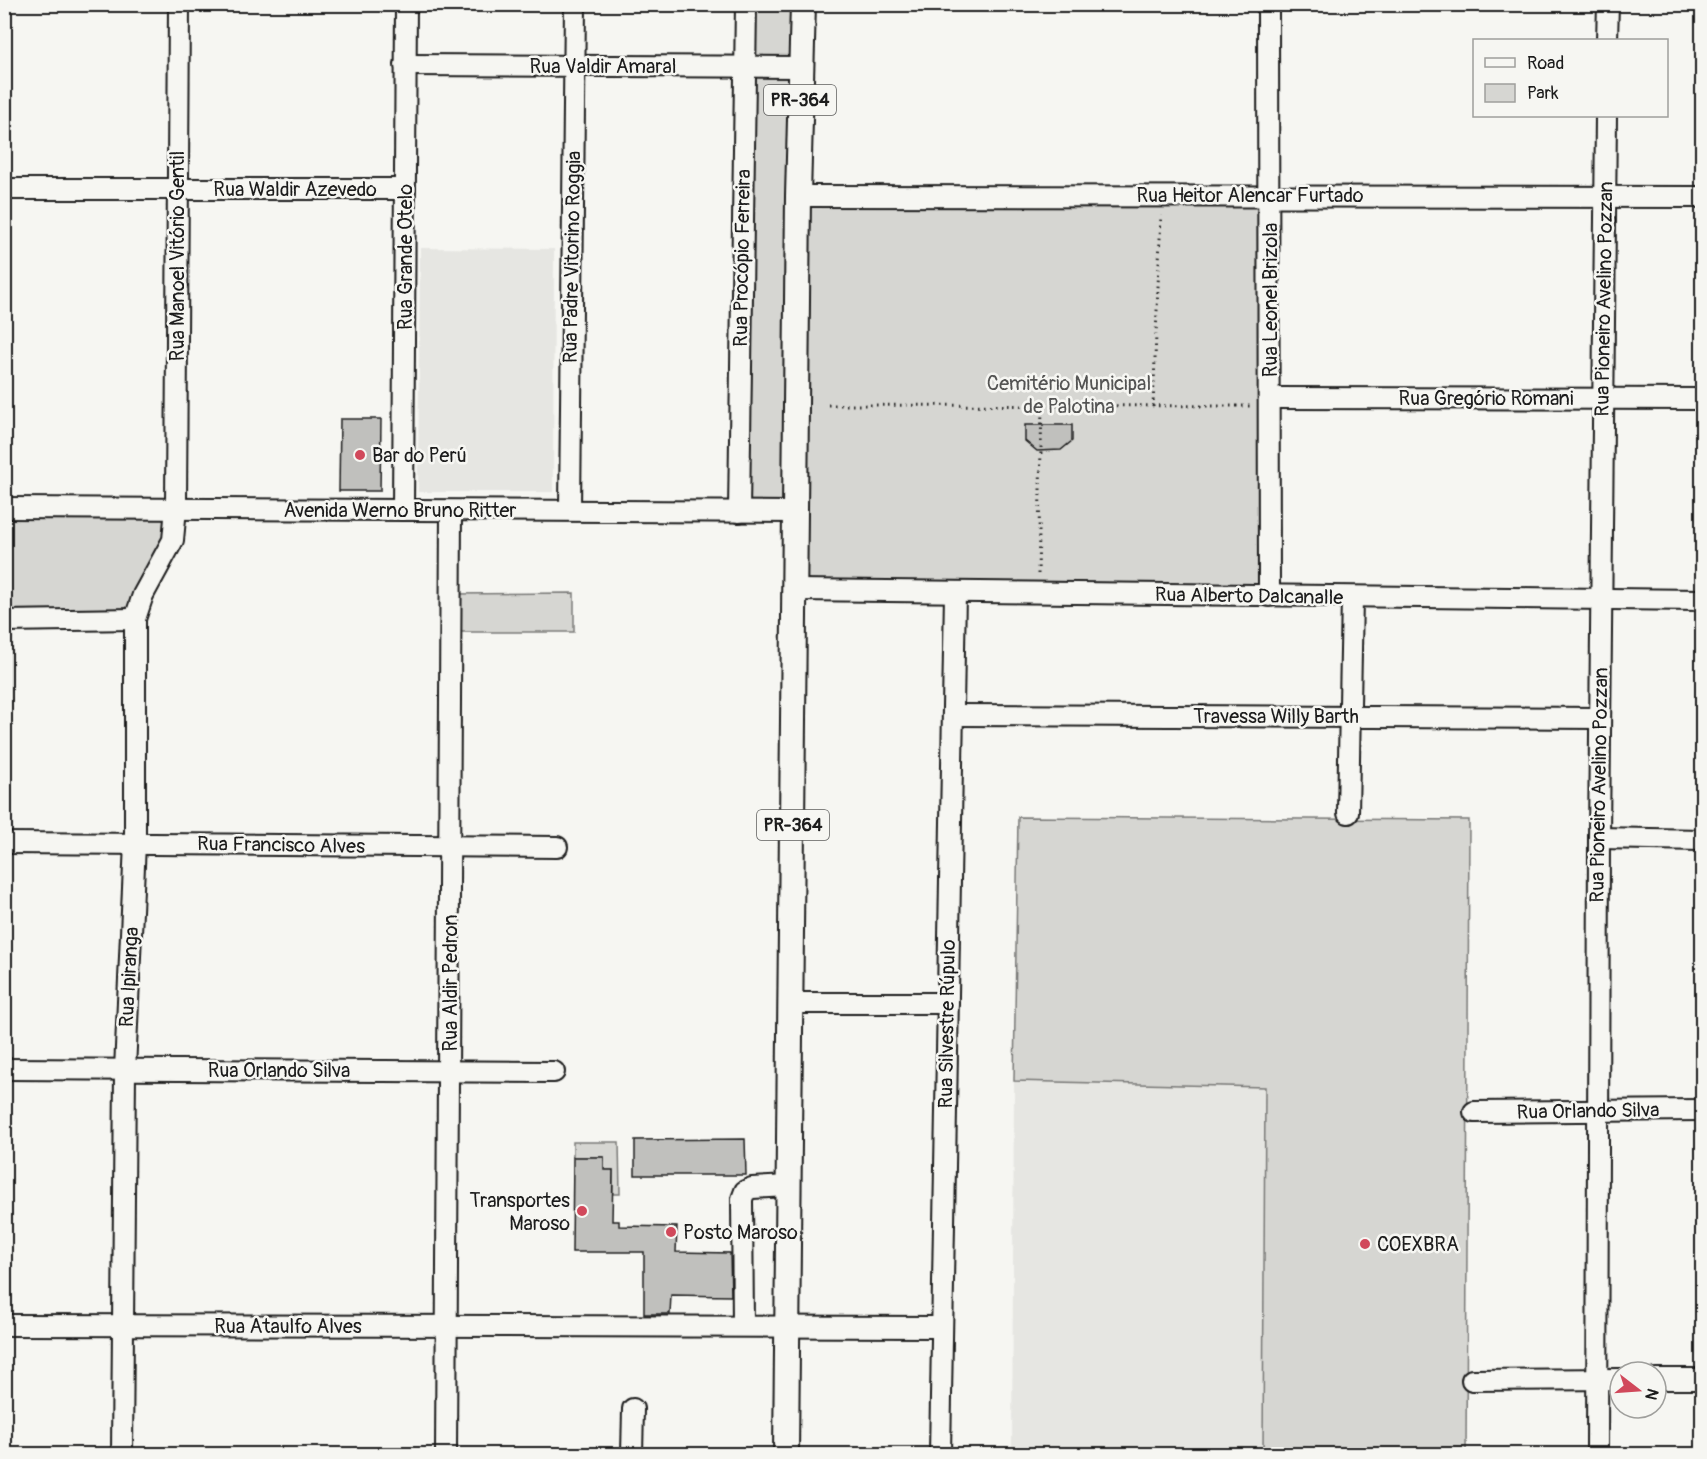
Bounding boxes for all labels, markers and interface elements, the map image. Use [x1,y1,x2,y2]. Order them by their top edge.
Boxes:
legend [1473,39,1668,117]
text: Road [1527,52,1564,75]
street label: Rua Valdir Amaral [530,54,677,79]
text: Park [1527,82,1559,105]
road number: PR-364 [764,85,836,115]
street label: Rua Manoel Vitório Gentil [165,151,190,361]
street label: Rua Padre Vitorino Roggia [558,151,586,363]
street label: Rua Procópio Ferreira [728,169,756,347]
street label: Rua Waldir Azevedo [213,177,377,202]
street label: Rua Pioneiro Avelino Pozzan [1589,181,1619,417]
street label: Rua Heitor Alencar Furtado [1136,183,1364,208]
street label: Rua Grande Otelo [393,184,418,330]
street label: Rua Leonel Brizola [1258,223,1283,377]
park label: Cemitério Municipal de Palotina [987,371,1151,419]
street label: Rua Gregório Romani [1399,386,1573,411]
place label: Bar do Perú [372,443,467,468]
marker: Bar do Perú [353,448,367,462]
street label: Avenida Werno Bruno Ritter [283,498,517,523]
street label: Rua Alberto Dalcanalle [1155,582,1344,610]
street label: Rua Pioneiro Avelino Pozzan [1584,667,1614,903]
street label: Travessa Willy Barth [1193,704,1359,729]
road number: PR-364 [757,810,829,840]
street label: Rua Francisco Alves [197,831,365,859]
street label: Rua Aldir Pedron [438,914,463,1052]
street label: Rua Ipiranga [114,926,144,1028]
street label: Rua Silvestre Rúpulo [933,939,961,1109]
street label: Rua Orlando Silva [208,1058,350,1083]
street label: Rua Orlando Silva [1516,1097,1660,1125]
place label: Transportes Maroso [470,1188,570,1236]
marker: Transportes Maroso [575,1204,589,1218]
place label: Posto Maroso [683,1220,798,1245]
marker: Posto Maroso [664,1225,678,1239]
place label: COEXBRA [1377,1232,1459,1257]
marker: COEXBRA [1358,1237,1372,1251]
street label: Rua Ataulfo Alves [214,1314,362,1339]
north arrow [1608,1360,1668,1420]
text: N [1640,1386,1663,1402]

